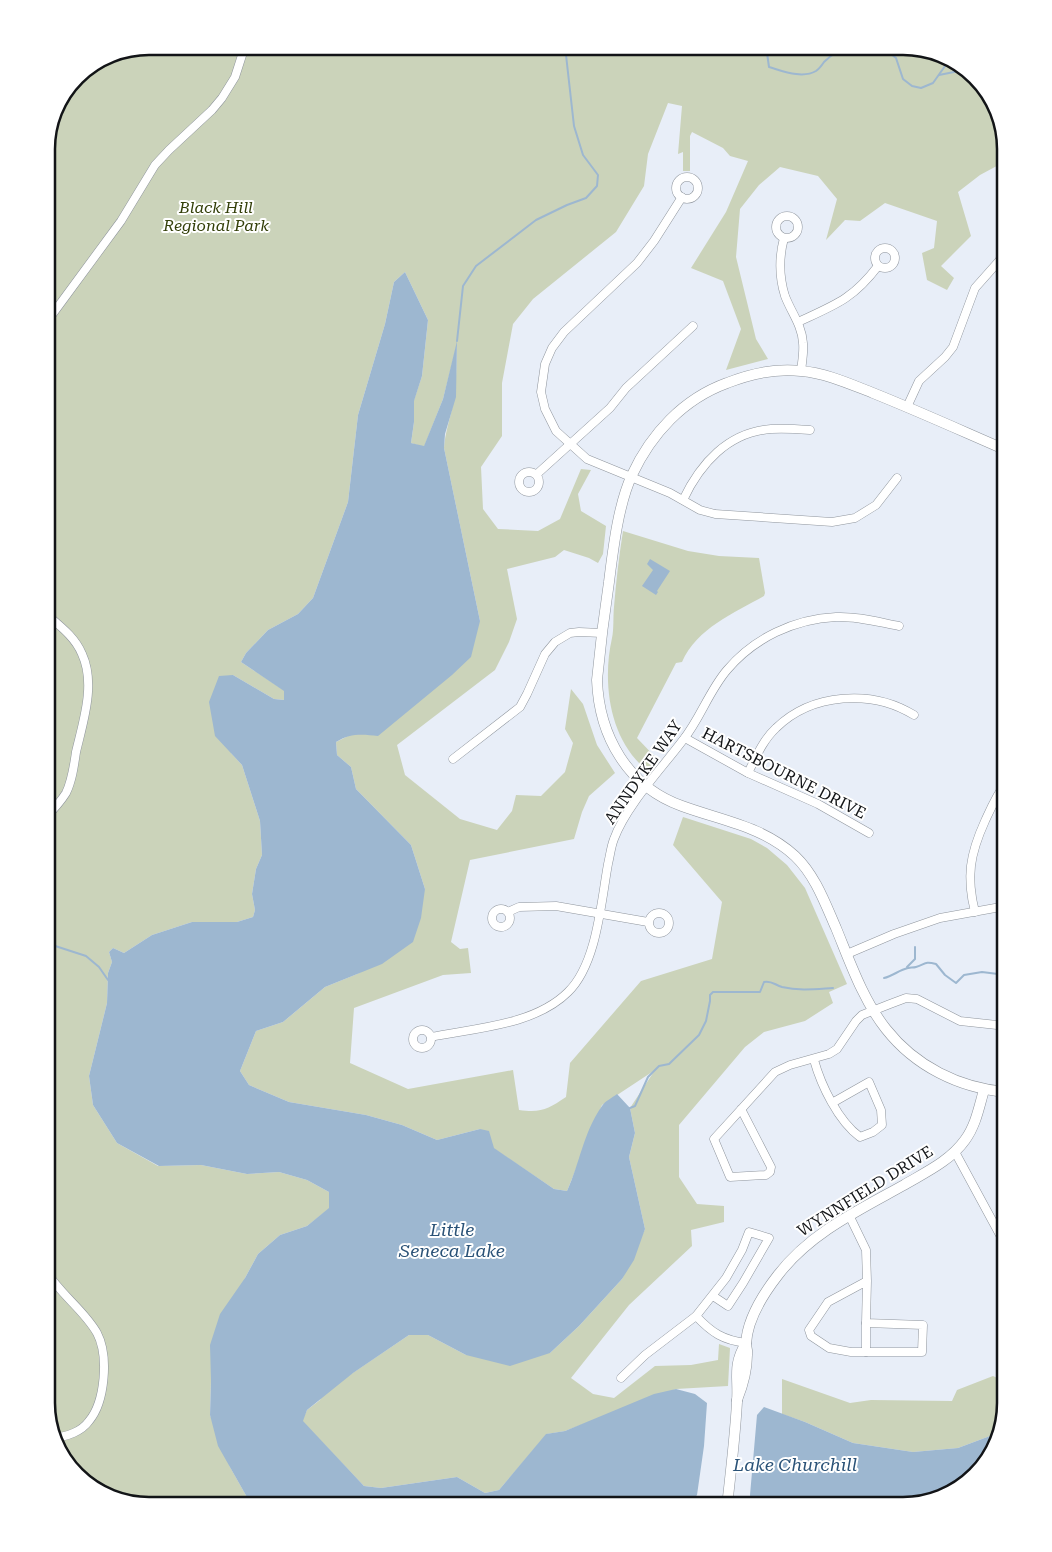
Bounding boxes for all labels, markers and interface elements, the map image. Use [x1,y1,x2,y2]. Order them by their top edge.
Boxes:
park label: Black Hill Regional Park [162,198,269,235]
street label: ANNDYKE WAY [600,716,686,828]
street label: HARTSBOURNE DRIVE [699,723,869,823]
street label: WYNNFIELD DRIVE [794,1142,936,1240]
water label: Little Seneca Lake [398,1219,505,1261]
water label: Lake Churchill [732,1454,857,1475]

